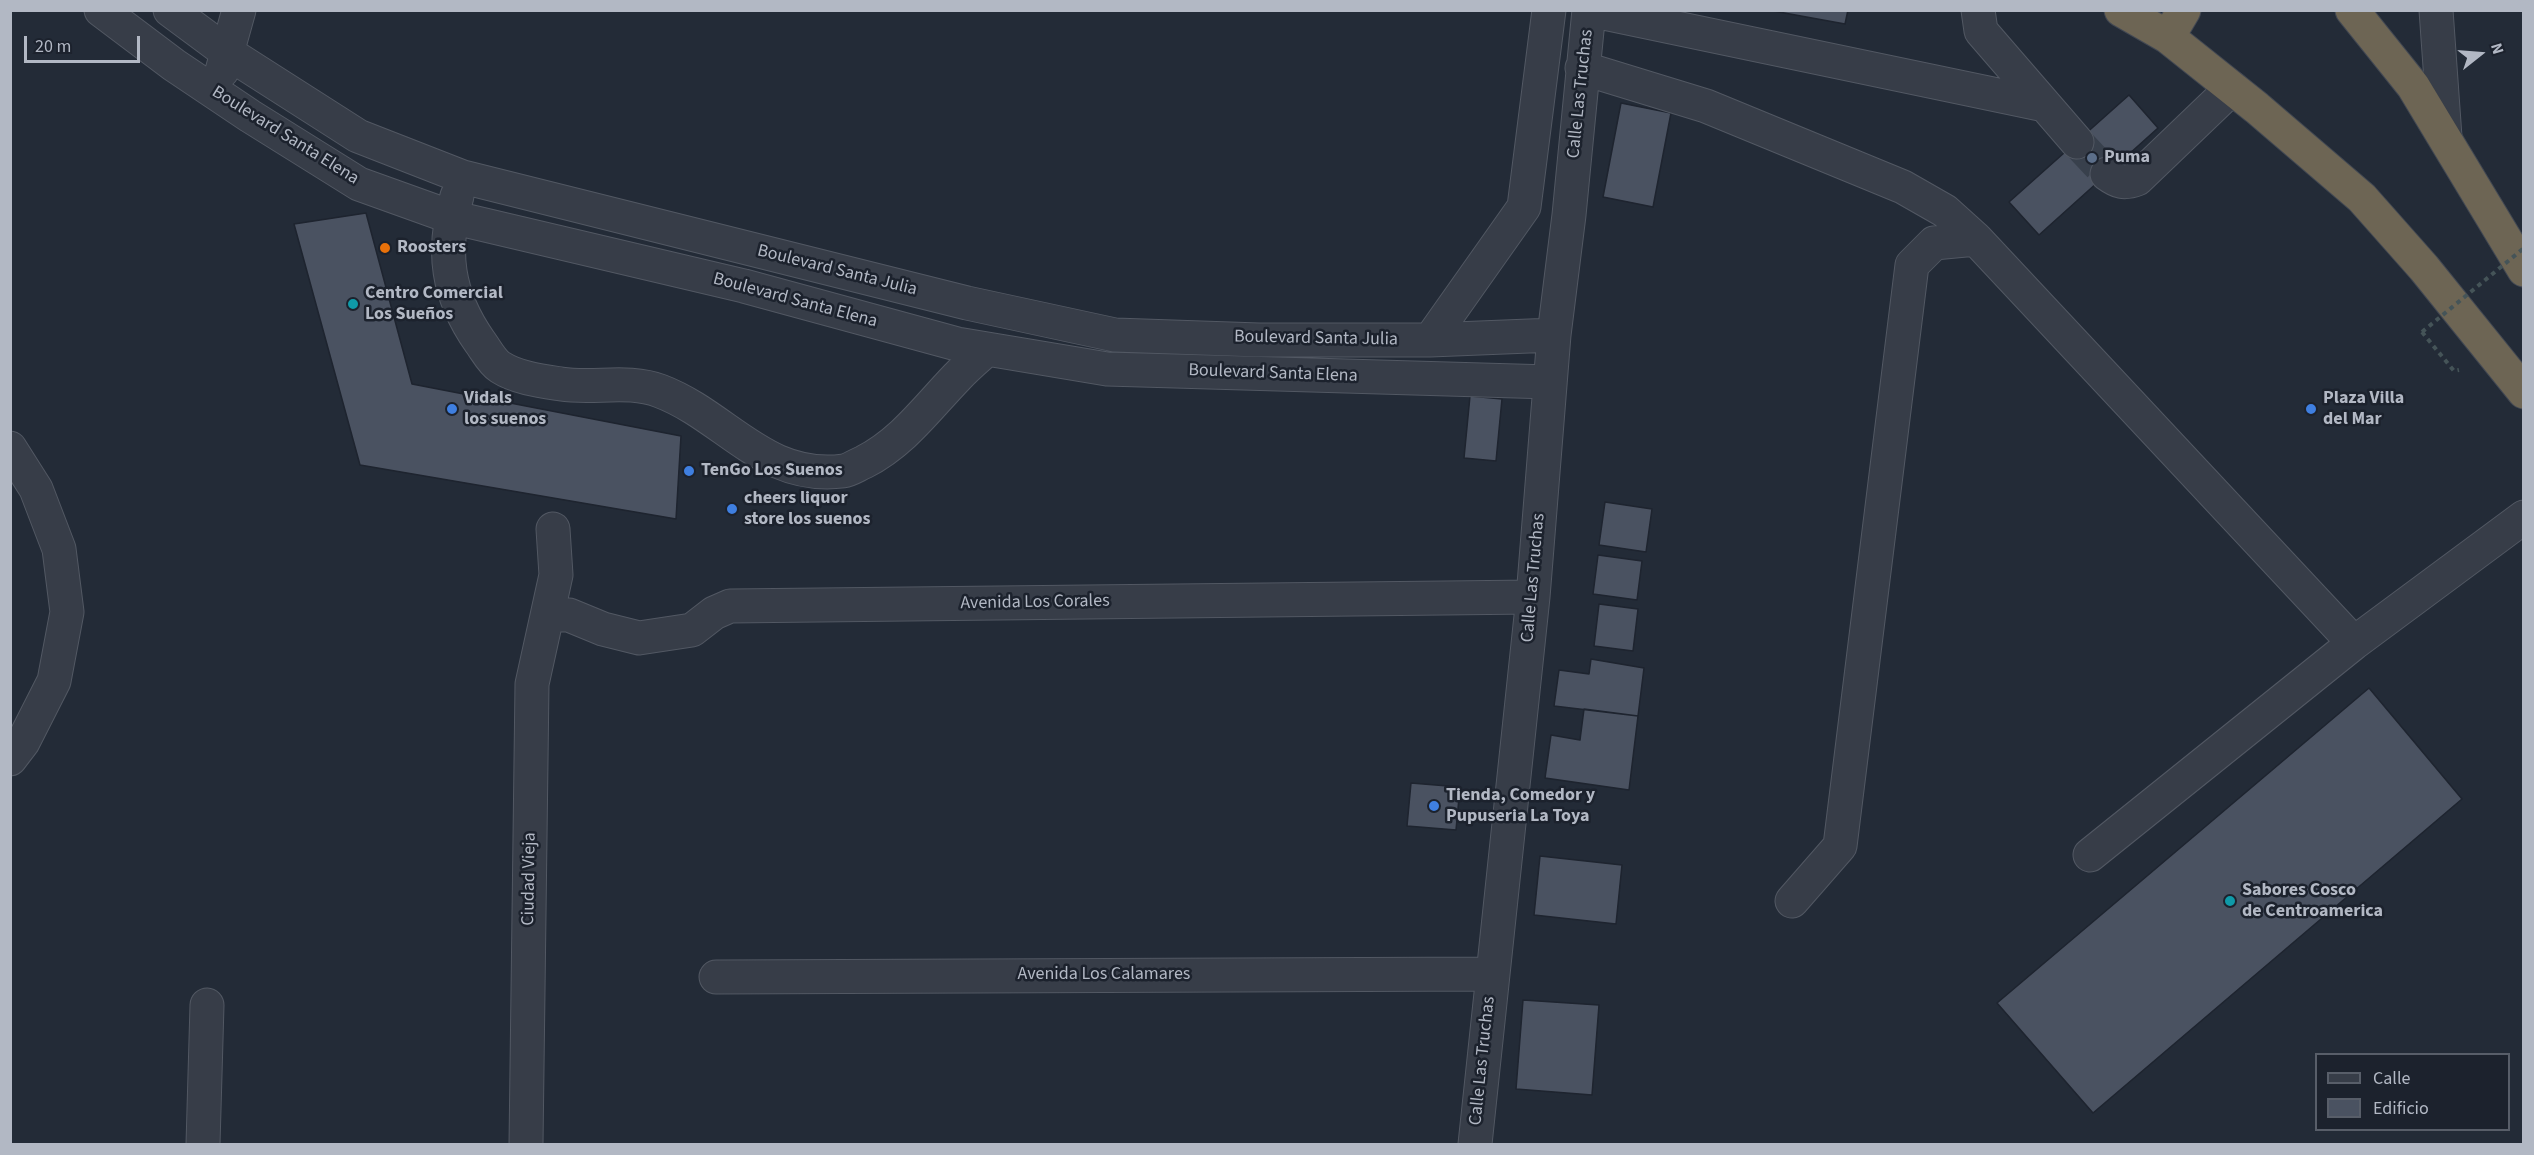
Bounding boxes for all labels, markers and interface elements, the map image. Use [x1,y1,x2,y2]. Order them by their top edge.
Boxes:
scale bar [27,24,142,62]
north arrow [2450,24,2510,84]
street label: Calle Las Truchas [1563,28,1599,160]
text: 20 m [35,34,71,59]
text: N [2485,40,2509,57]
street label: Boulevard Santa Elena [207,82,363,190]
place label: Puma [2104,147,2150,169]
marker: Puma [2085,151,2099,165]
place label: Roosters [397,237,466,259]
marker: Roosters [378,241,392,255]
street label: Boulevard Santa Julia [755,241,919,301]
street label: Boulevard Santa Elena [710,269,880,333]
place label: Centro Comercial Los Sueños [365,283,503,326]
marker: Centro Comercial Los Sueños [346,297,360,311]
street label: Boulevard Santa Julia [1234,327,1398,351]
street label: Boulevard Santa Elena [1188,360,1358,388]
place label: Vidals los suenos [464,388,546,430]
place label: Plaza Villa del Mar [2323,388,2404,430]
marker: Vidals los suenos [445,402,459,416]
marker: Plaza Villa del Mar [2304,402,2318,416]
place label: TenGo Los Suenos [701,460,843,482]
marker: TenGo Los Suenos [682,464,696,478]
place label: cheers liquor store los suenos [744,488,870,530]
marker: cheers liquor store los suenos [725,502,739,516]
street label: Calle Las Truchas [1518,513,1550,643]
street label: Avenida Los Corales [960,591,1110,615]
place label: Tienda, Comedor y Pupuseria La Toya [1446,785,1595,828]
marker: Tienda, Comedor y Pupuseria La Toya [1427,799,1441,813]
street label: Ciudad Vieja [518,832,542,926]
place label: Sabores Cosco de Centroamerica [2242,880,2383,922]
marker: Sabores Cosco de Centroamerica [2223,894,2237,908]
street label: Avenida Los Calamares [1018,964,1190,986]
street label: Calle Las Truchas [1465,995,1501,1127]
legend [2315,1053,2510,1131]
text: Calle [2373,1066,2410,1091]
text: Edificio [2373,1096,2429,1121]

